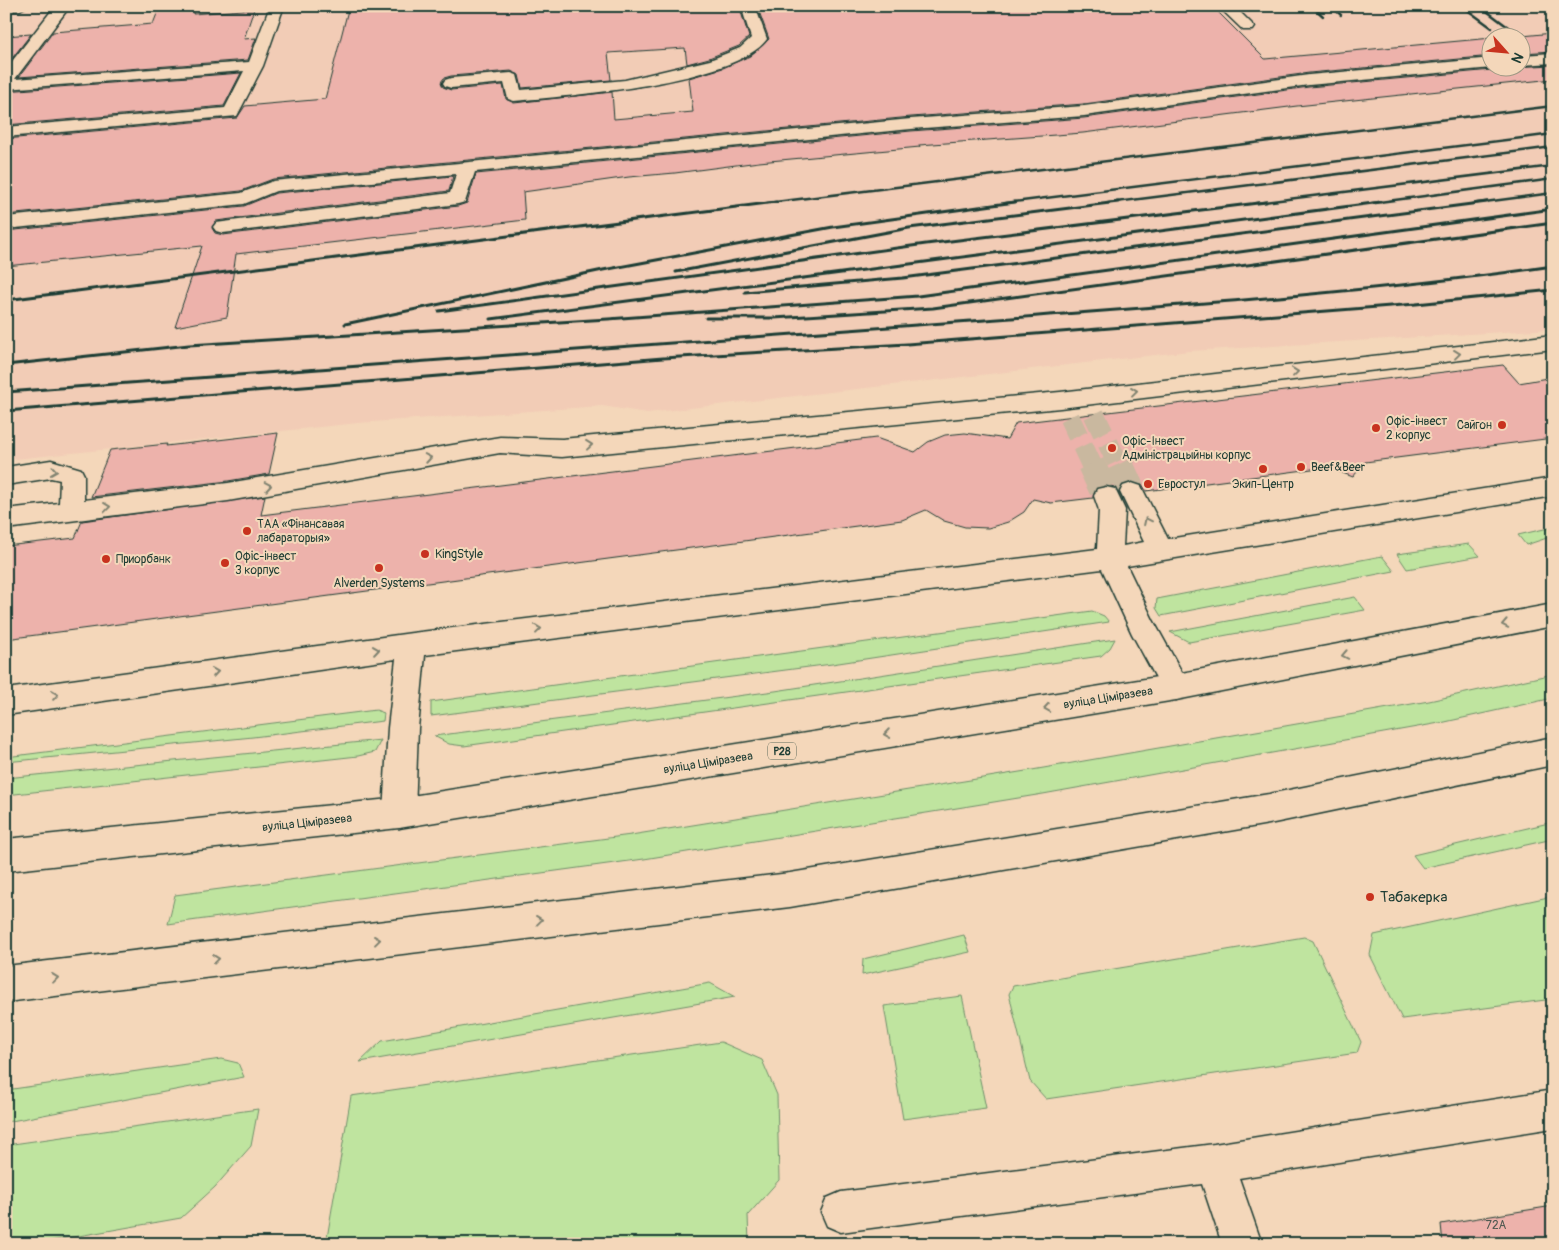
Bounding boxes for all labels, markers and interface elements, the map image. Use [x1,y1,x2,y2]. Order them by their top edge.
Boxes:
north arrow [1482,28,1532,78]
text: N [1507,50,1527,66]
one-way arrow [1453,349,1461,360]
one-way arrow [1291,367,1299,378]
one-way arrow [1130,386,1138,397]
place label: Офіс-інвест 2 корпус [1386,414,1447,443]
place label: Сайгон [1457,418,1492,433]
marker: Сайгон [1496,419,1508,431]
marker: Офіс-інвест 2 корпус [1370,422,1382,434]
place label: Офіс-Інвест Адміністрацыйны корпус [1122,434,1251,463]
one-way arrow [586,440,594,451]
marker: Офіс-Інвест Адміністрацыйны корпус [1106,442,1118,454]
one-way arrow [424,453,432,463]
place label: Beef&Beer [1311,460,1366,475]
marker: Beef&Beer [1295,461,1307,473]
marker: Экип-Центр [1257,463,1269,475]
one-way arrow [50,466,59,476]
place label: Евростул [1158,477,1206,492]
place label: Экип-Центр [1232,477,1294,492]
marker: Евростул [1142,478,1154,490]
one-way arrow [263,481,272,491]
one-way arrow [103,502,111,513]
place label: ТАА «Фінансавая лабараторыя» [257,517,345,546]
one-way arrow [1143,517,1153,526]
marker: ТАА «Фінансавая лабараторыя» [241,525,253,537]
place label: KingStyle [435,547,483,562]
marker: KingStyle [419,548,431,560]
place label: Офіс-інвест 3 корпус [235,549,296,578]
place label: Приорбанк [116,552,171,567]
marker: Приорбанк [100,553,112,565]
marker: Офіс-інвест 3 корпус [219,557,231,569]
marker: Alverden Systems [373,562,385,574]
place label: Alverden Systems [333,576,425,591]
one-way arrow [1500,619,1509,629]
one-way arrow [534,624,542,635]
one-way arrow [372,645,381,655]
one-way arrow [1341,649,1350,659]
one-way arrow [212,667,220,678]
street label: вуліца Ціміразева [1062,683,1154,712]
one-way arrow [51,690,59,701]
one-way arrow [1043,702,1052,712]
one-way arrow [883,728,891,738]
road number: Р28 [768,742,796,759]
street label: вуліца Ціміразева [662,748,754,777]
street label: вуліца Ціміразева [261,811,353,835]
place label: Табакерка [1380,888,1447,907]
marker: Табакерка [1364,891,1376,903]
one-way arrow [534,916,543,926]
one-way arrow [374,935,382,946]
one-way arrow [212,954,220,965]
one-way arrow [51,973,59,984]
house number: 72А [1486,1218,1507,1233]

